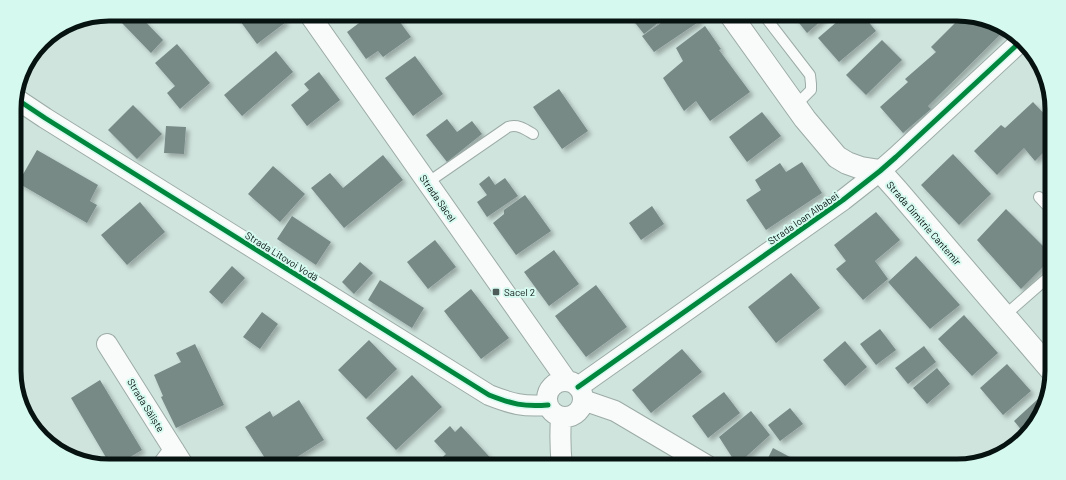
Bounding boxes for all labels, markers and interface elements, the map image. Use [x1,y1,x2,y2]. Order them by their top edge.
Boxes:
street label: Strada Săcel [417,172,459,224]
street label: Strada Dimitrie Cantemir [884,179,964,268]
street label: Strada Ioan Albabei [765,189,841,247]
street label: Strada Litovoi Vodă [243,229,321,283]
place label: Sacel 2 [504,286,535,298]
marker: Sacel 2 [491,287,501,297]
street label: Strada Săliște [125,376,167,434]

